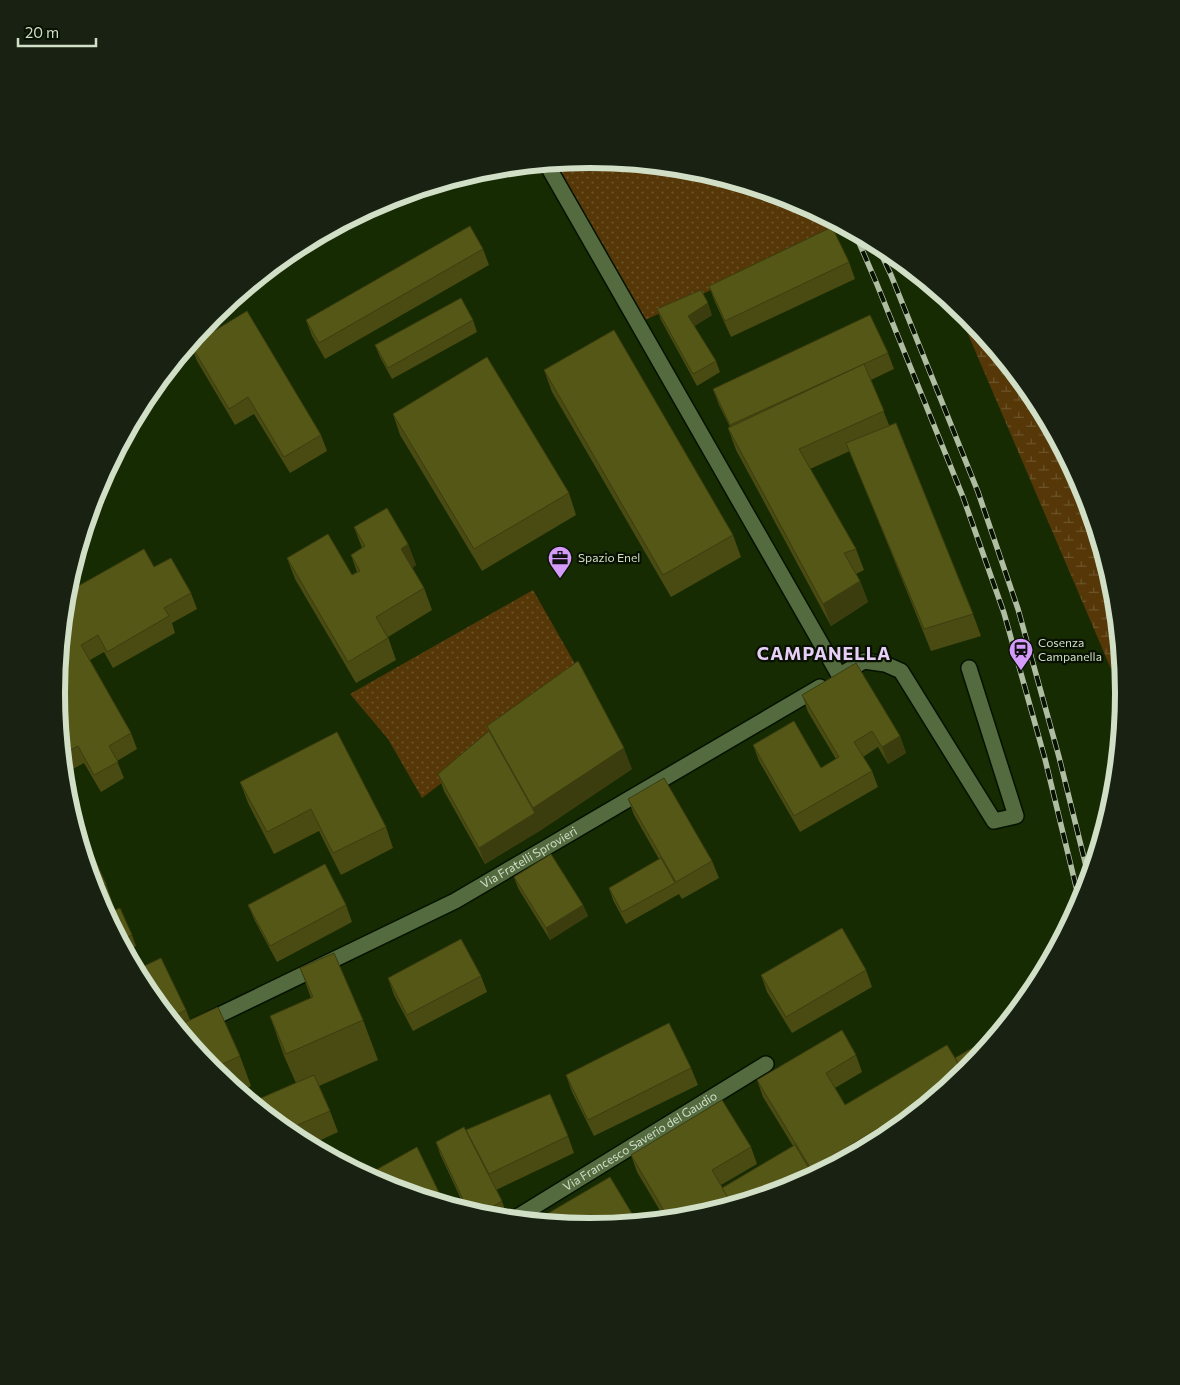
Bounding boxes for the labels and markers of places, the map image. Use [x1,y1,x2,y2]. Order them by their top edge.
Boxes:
office icon: Spazio Enel [547,545,573,579]
place label: Spazio Enel [578,550,640,564]
place label: Cosenza Campanella [1038,635,1102,663]
station icon: Cosenza Campanella [1008,637,1034,671]

